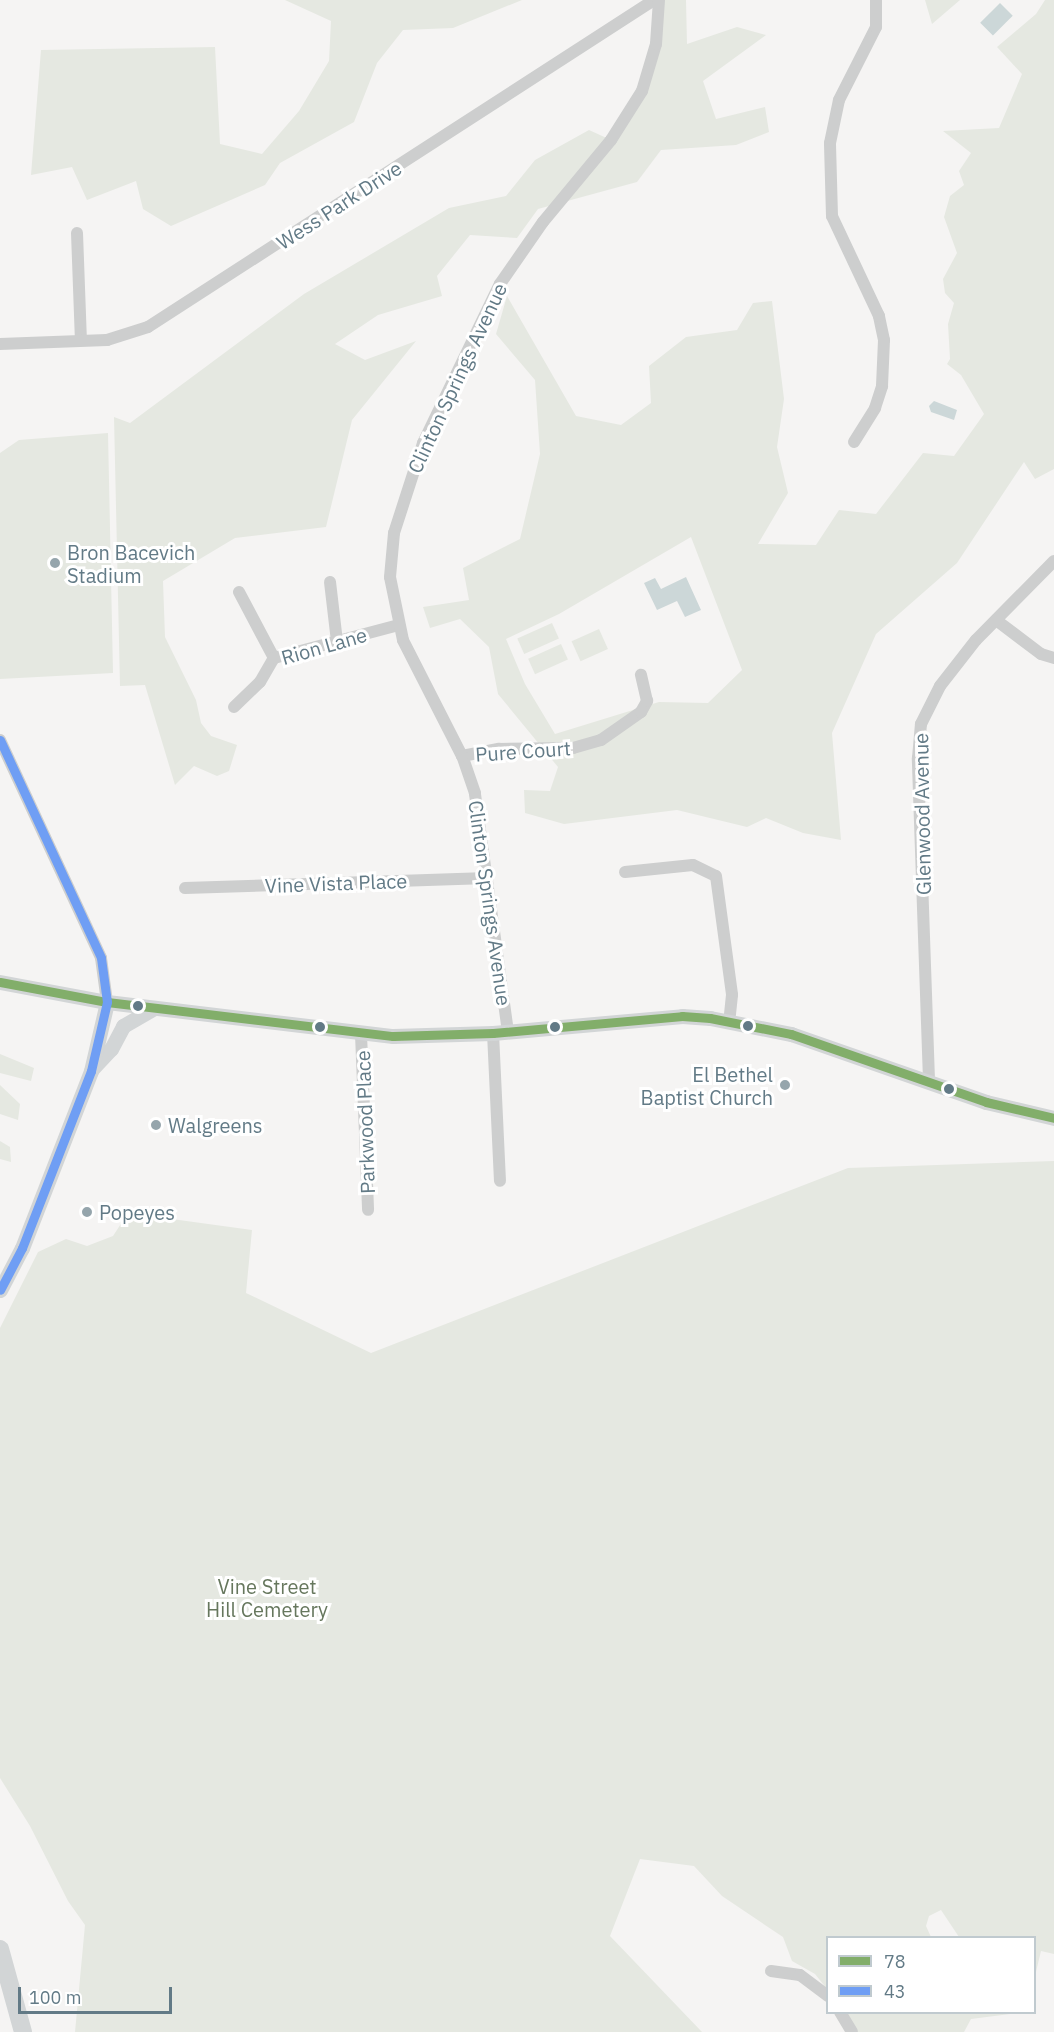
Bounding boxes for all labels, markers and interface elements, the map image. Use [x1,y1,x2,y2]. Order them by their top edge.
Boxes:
street label: Wess Park Drive [272,156,406,254]
street label: Clinton Springs Avenue [402,279,512,477]
place label: Bron Bacevich Stadium [67,540,195,587]
marker: Bron Bacevich Stadium [48,556,62,570]
street label: Rion Lane [278,622,370,670]
street label: Glenwood Avenue [909,733,935,895]
street label: Pure Court [474,736,572,766]
street label: Clinton Springs Avenue [464,799,516,1007]
street label: Vine Vista Place [264,869,408,897]
unlabelled marker [132,1000,144,1012]
unlabelled marker [742,1020,754,1032]
unlabelled marker [314,1021,326,1033]
unlabelled marker [549,1021,561,1033]
street label: Parkwood Place [351,1050,379,1194]
place label: El Bethel Baptist Church [641,1062,773,1109]
marker: El Bethel Baptist Church [778,1078,792,1092]
unlabelled marker [943,1083,955,1095]
place label: Walgreens [168,1113,263,1137]
marker: Walgreens [149,1118,163,1132]
place label: Popeyes [99,1200,175,1224]
marker: Popeyes [80,1205,94,1219]
park label: Vine Street Hill Cemetery [206,1575,328,1622]
legend [826,1936,1036,2014]
text: 78 [884,1950,906,1973]
scale bar [21,1975,176,2013]
text: 43 [884,1980,906,2003]
text: 100 m [29,1986,81,2009]

